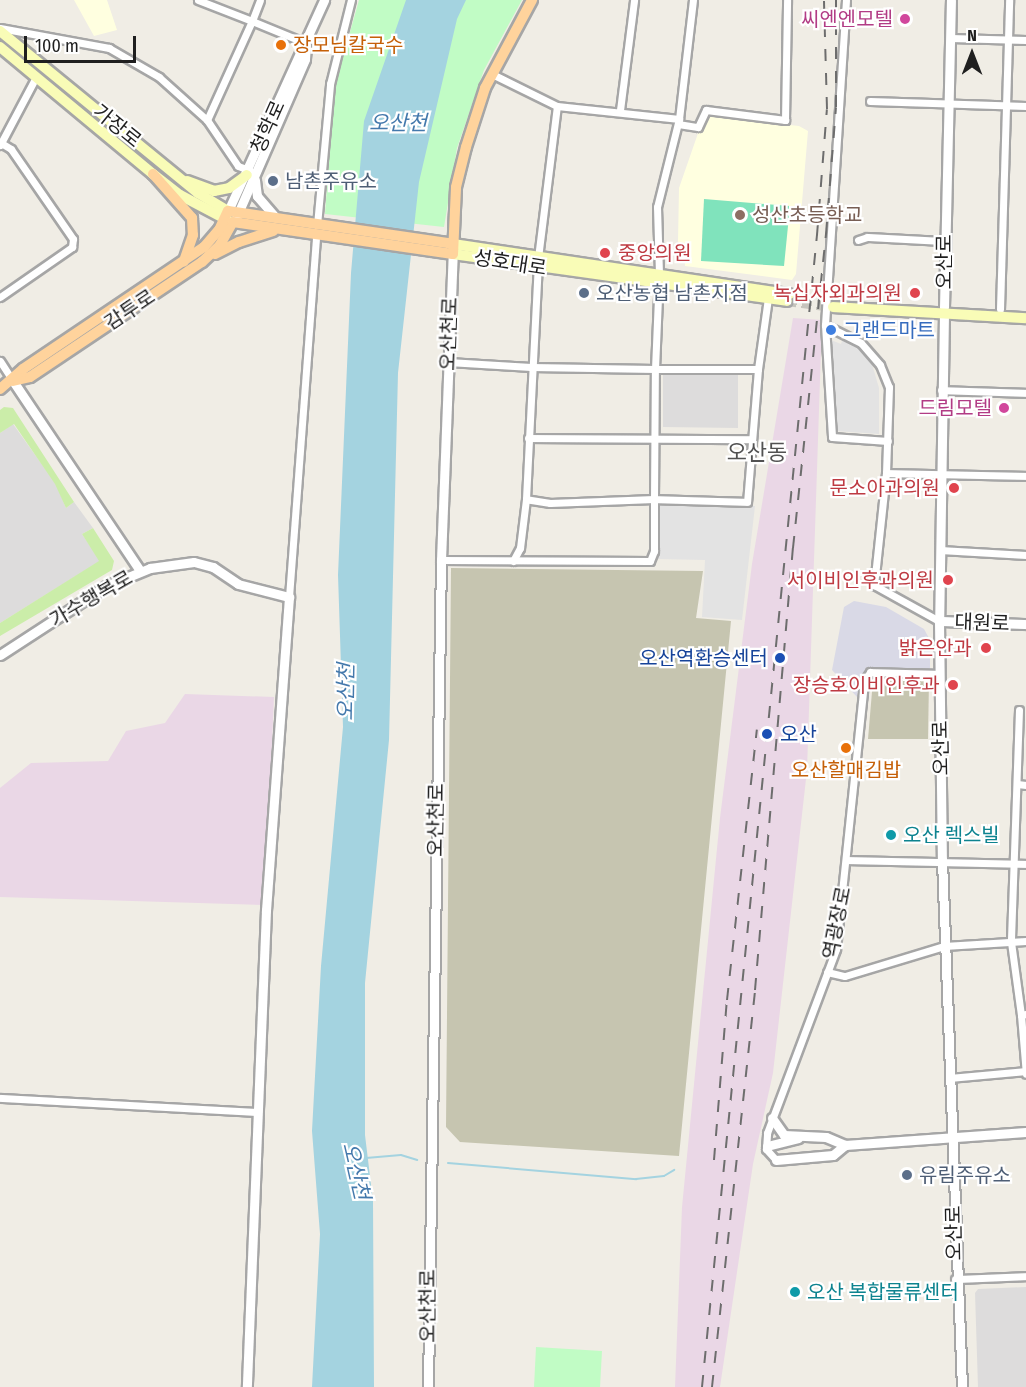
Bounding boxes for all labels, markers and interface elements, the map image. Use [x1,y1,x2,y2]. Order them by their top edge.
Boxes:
place label: 씨엔엔모텔 [801,7,893,31]
marker: 씨엔엔모텔 [898,12,912,26]
scale bar [27,24,140,62]
north arrow [942,24,1002,84]
text: N [967,26,977,45]
place label: 장모님칼국수 [293,33,403,57]
text: 100 m [35,35,79,57]
marker: 장모님칼국수 [274,38,288,52]
street label: 청학로 [246,97,290,157]
street label: 가장로 [88,99,146,153]
water label: 오산천 [369,110,427,136]
place label: 남촌주유소 [285,169,377,193]
marker: 남촌주유소 [266,174,280,188]
place label: 성산초등학교 [752,203,862,227]
marker: 성산초등학교 [733,208,747,222]
street label: 오산로 [932,234,956,290]
place label: 중앙의원 [618,241,692,265]
marker: 중앙의원 [596,244,614,262]
street label: 성호대로 [472,245,548,281]
place label: 오산농협 남촌지점 [596,281,748,305]
place label: 녹십자외과의원 [773,281,902,305]
marker: 녹십자외과의원 [906,284,924,302]
street label: 감투로 [100,285,160,335]
marker: 오산농협 남촌지점 [577,286,591,300]
street label: 오산천로 [436,297,462,371]
place label: 그랜드마트 [843,318,935,342]
marker: 그랜드마트 [824,323,838,337]
place label: 드림모텔 [918,396,992,420]
marker: 드림모텔 [997,401,1011,415]
district label: 오산동 [727,440,787,466]
place label: 문소아과의원 [830,476,940,500]
marker: 문소아과의원 [945,479,963,497]
street label: 가수행복로 [45,566,137,632]
place label: 서이비인후과의원 [787,568,934,592]
marker: 서이비인후과의원 [939,571,957,589]
street label: 대원로 [954,610,1010,636]
place label: 밝은안과 [898,636,972,660]
marker: 밝은안과 [977,639,995,657]
place label: 오산역환승센터 [639,646,768,670]
marker: 오산역환승센터 [773,651,787,665]
water label: 오산천 [333,663,359,721]
place label: 장승호이비인후과 [793,673,940,697]
marker: 장승호이비인후과 [944,676,962,694]
street label: 오산로 [929,720,953,776]
place label: 오산 [780,722,817,746]
marker: 오산 [758,725,776,743]
marker: 오산할매김밥 [839,741,853,755]
place label: 오산할매김밥 [791,758,901,782]
street label: 오산천로 [423,783,449,857]
place label: 오산 렉스빌 [903,823,1000,847]
marker: 오산 렉스빌 [884,828,898,842]
street label: 역광장로 [818,885,856,961]
water label: 오산천 [337,1140,375,1202]
place label: 유림주유소 [919,1163,1011,1187]
marker: 유림주유소 [900,1168,914,1182]
street label: 오산로 [942,1205,966,1261]
street label: 오산천로 [416,1269,440,1343]
place label: 오산 복합물류센터 [807,1280,959,1304]
marker: 오산 복합물류센터 [788,1285,802,1299]

